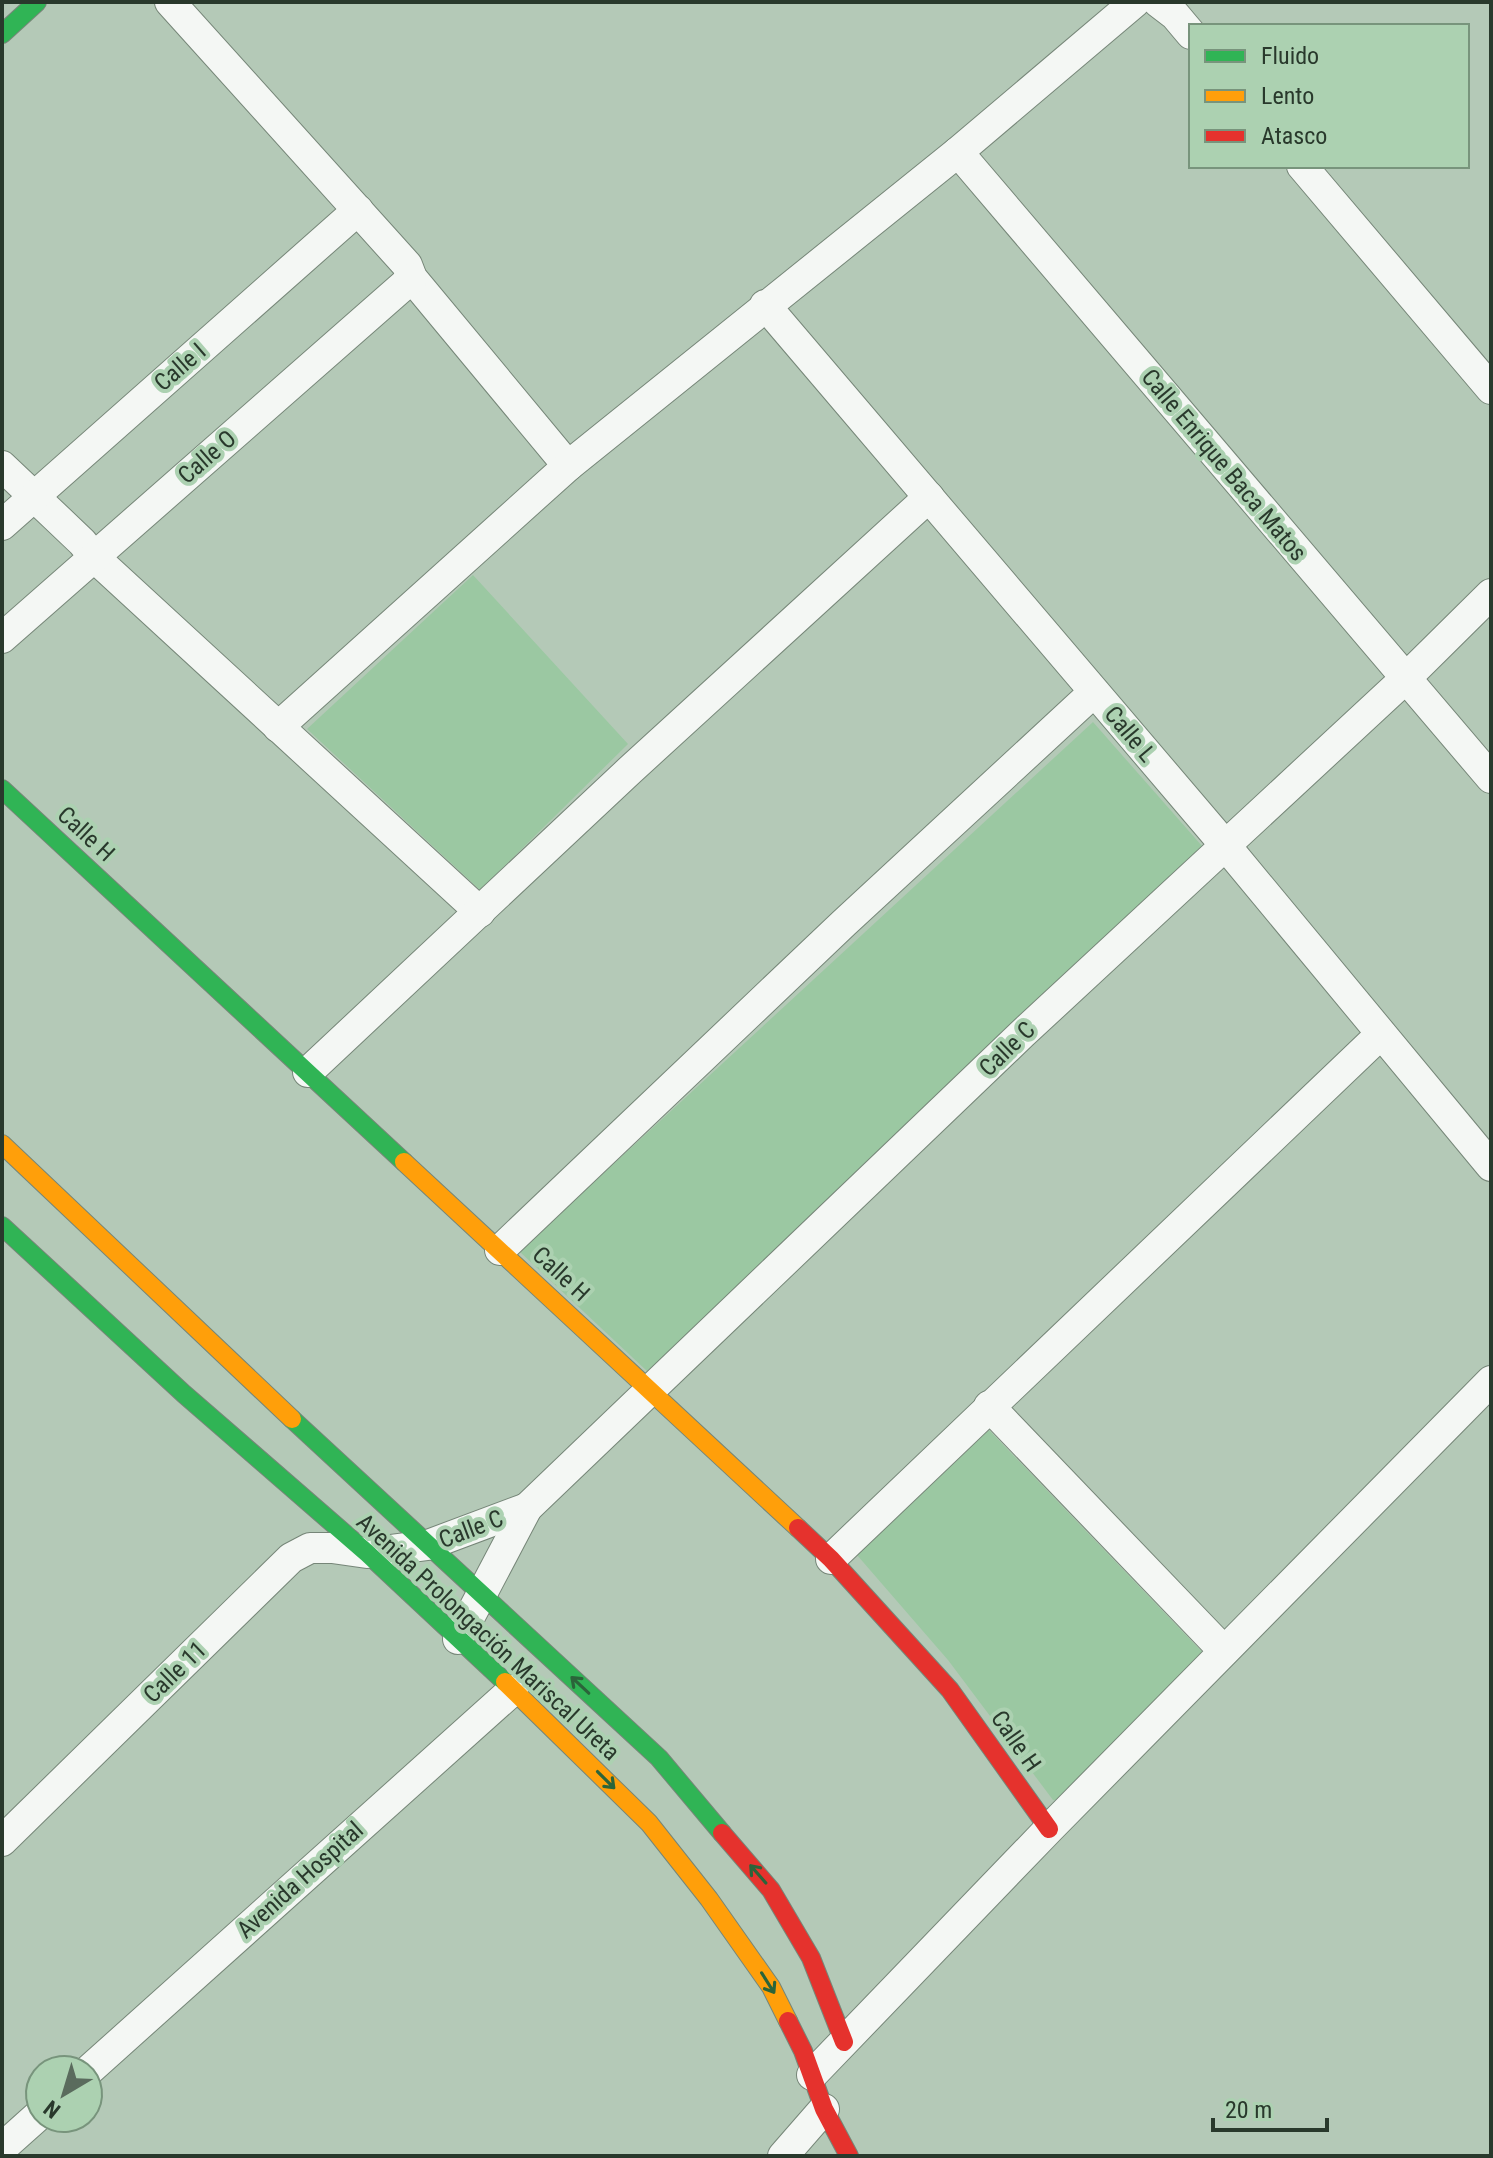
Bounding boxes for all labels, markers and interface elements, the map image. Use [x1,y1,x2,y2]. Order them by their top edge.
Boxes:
legend [1189,24,1469,168]
text: Fluido [1261,42,1319,70]
text: Lento [1261,82,1314,110]
text: Atasco [1261,122,1327,150]
street label: Calle I [149,337,211,397]
street label: Calle Enrique Baca Matos [1136,363,1312,567]
street label: Calle O [172,424,242,490]
street label: Calle L [1099,700,1161,768]
street label: Calle H [52,801,120,867]
street label: Calle C [973,1016,1041,1082]
street label: Calle H [527,1241,595,1307]
street label: Calle C [435,1504,507,1554]
street label: Avenida Prolongación Mariscal Ureta [351,1508,625,1766]
street label: Calle 11 [138,1635,212,1709]
one-way arrow [571,1676,591,1694]
street label: Calle H [985,1705,1047,1777]
one-way arrow [596,1770,615,1789]
street label: Avenida Hospital [231,1816,369,1944]
one-way arrow [749,1865,767,1885]
one-way arrow [760,1971,776,1994]
north arrow [24,2054,104,2134]
scale bar [1213,2082,1327,2132]
text: N [39,2095,65,2123]
text: 20 m [1225,2096,1272,2124]

